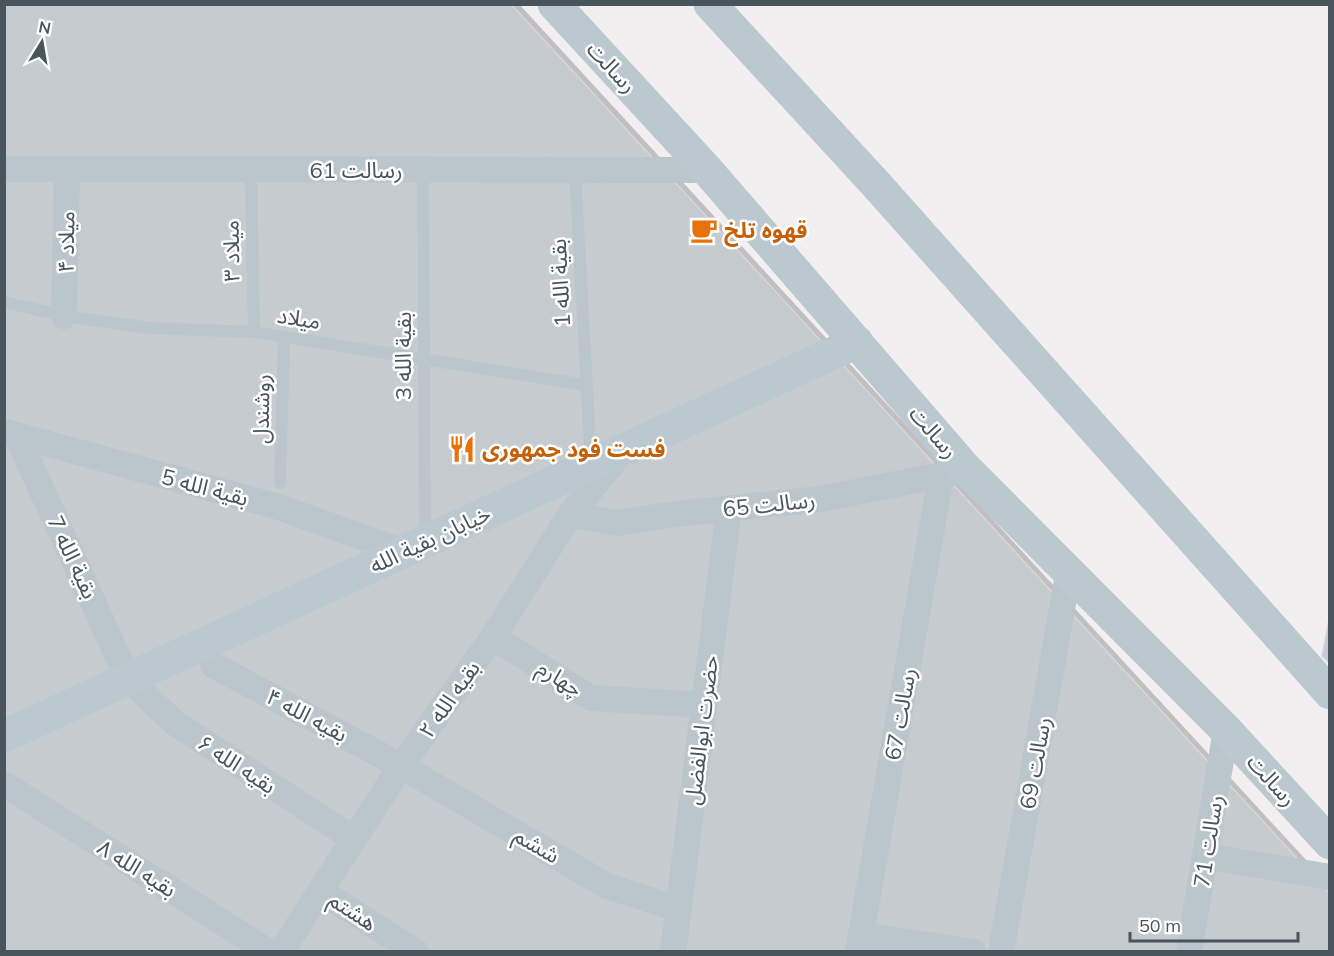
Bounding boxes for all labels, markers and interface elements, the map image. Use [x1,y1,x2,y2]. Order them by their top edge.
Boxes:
north arrow [12,12,72,72]
text: N [37,16,53,38]
street label: رسالت [581,35,643,99]
street label: رسالت 61 [310,156,402,184]
street label: میلاد ۴ [51,211,81,273]
cafe icon: قهوه تلخ [689,215,719,245]
place label: قهوه تلخ [724,216,807,247]
street label: میلاد ۳ [216,220,246,282]
street label: بقیة الله 1 [544,238,576,328]
street label: میلاد [275,301,323,335]
street label: بقیة الله 3 [389,312,417,400]
street label: روشندل [246,374,276,444]
street label: رسالت [903,400,965,464]
restaurant icon: فست فود جمهوری [447,434,477,464]
place label: فست فود جمهوری [482,435,665,463]
street label: بقیة الله 5 [159,462,251,512]
street label: رسالت 65 [721,485,817,523]
street label: خیابان بقیة الله [365,499,495,579]
street label: بقیة الله 7 [42,511,104,603]
street label: چهارم [530,653,588,705]
street label: حضرت ابوالفضل [678,654,724,806]
street label: بقیه الله ۲ [412,655,486,743]
street label: رسالت 67 [878,666,922,762]
street label: بقیه الله ۴ [262,682,352,748]
street label: رسالت 69 [1013,715,1057,811]
street label: بقیه الله ۶ [192,728,282,800]
street label: رسالت [1241,748,1303,812]
street label: رسالت 71 [1187,793,1229,889]
street label: ششم [508,821,565,872]
street label: بقیه الله ۸ [92,833,182,903]
street label: هشتم [322,885,382,939]
scale bar [1130,905,1298,943]
text: 50 m [1139,914,1181,937]

